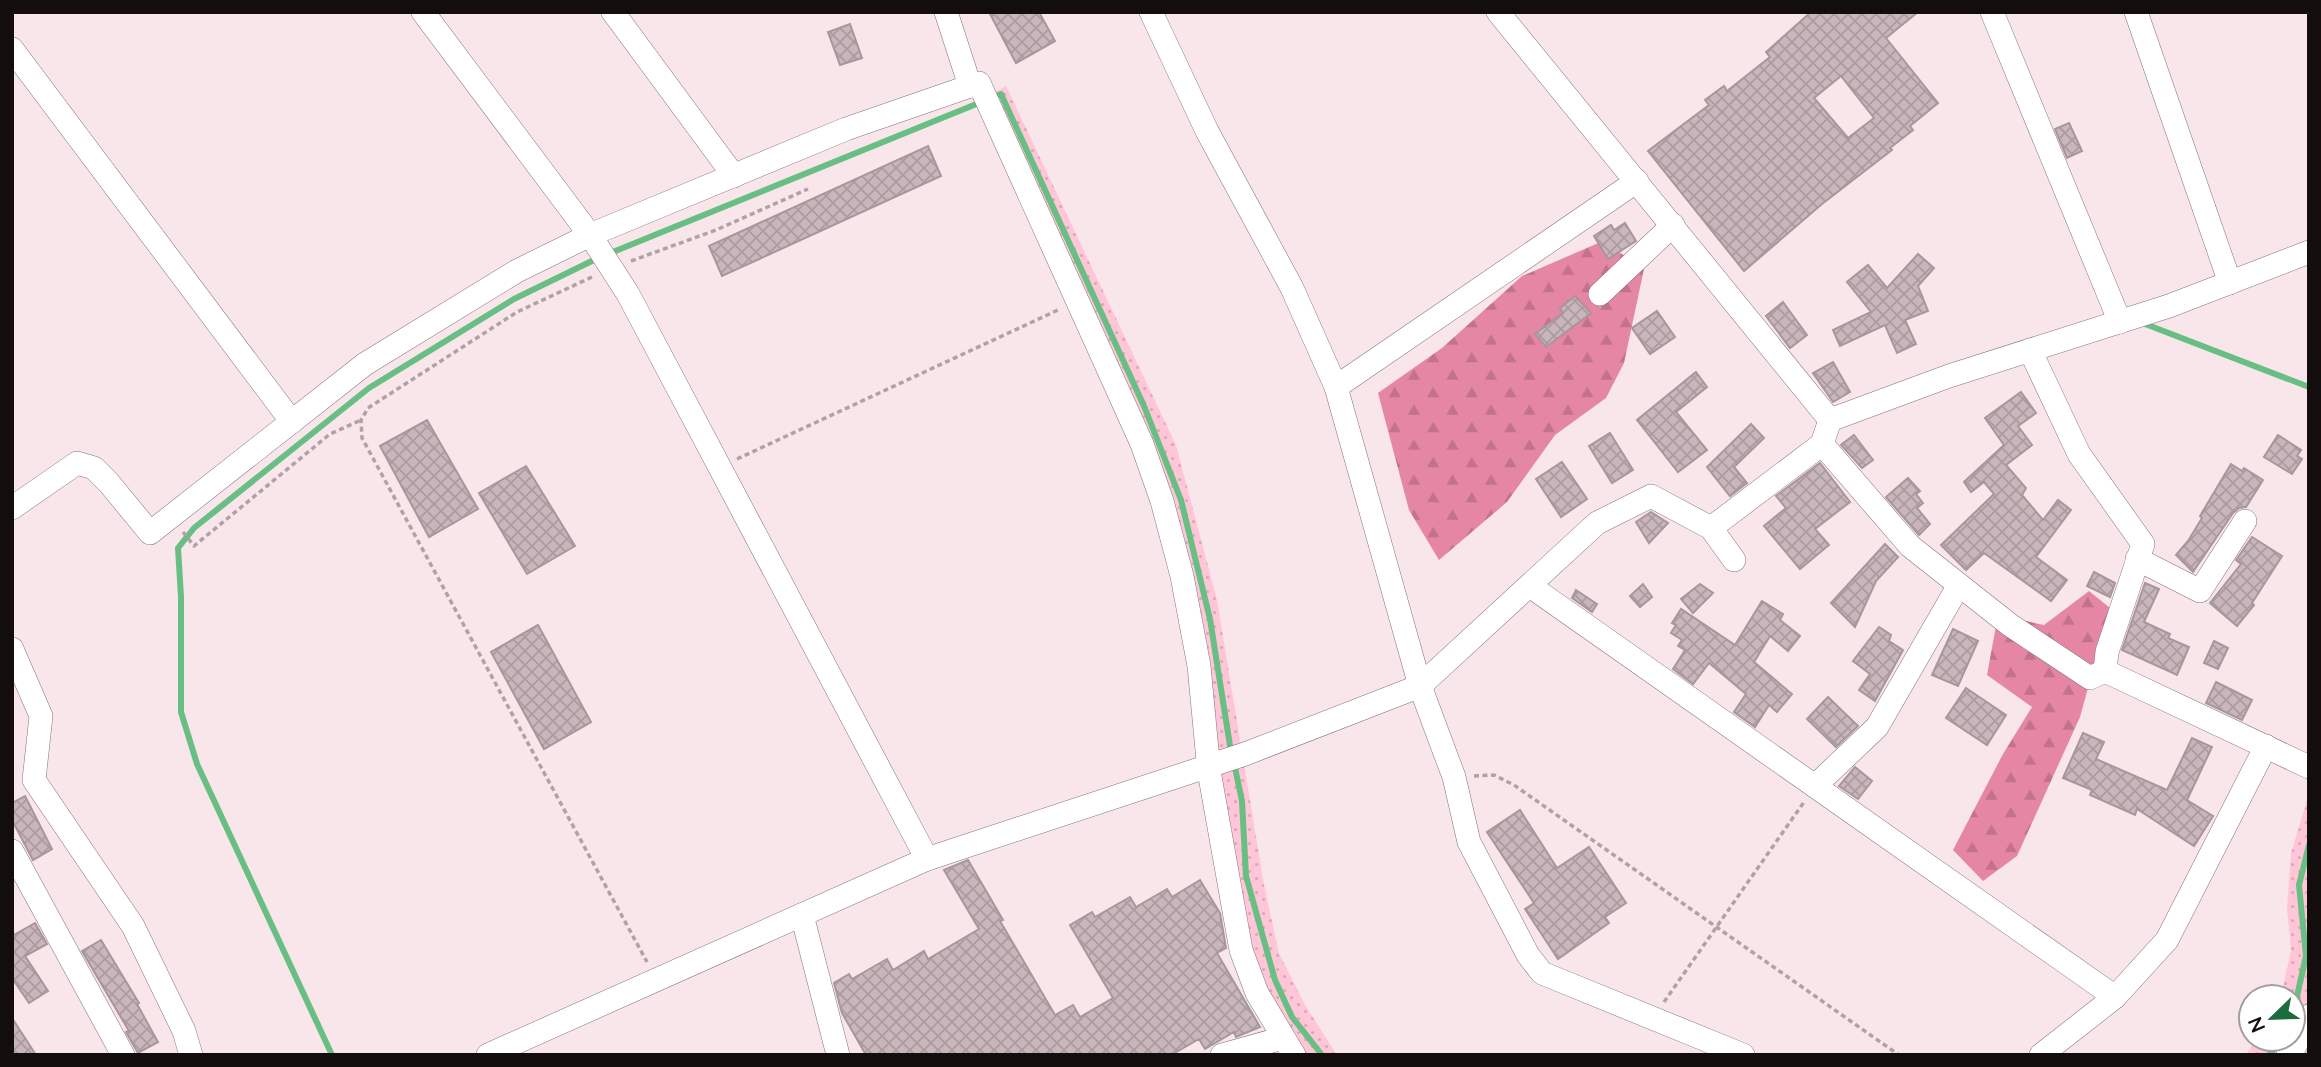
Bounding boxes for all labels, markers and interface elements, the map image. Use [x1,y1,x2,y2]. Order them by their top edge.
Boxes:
north arrow [2237,983,2307,1053]
text: N [2242,1014,2269,1036]

